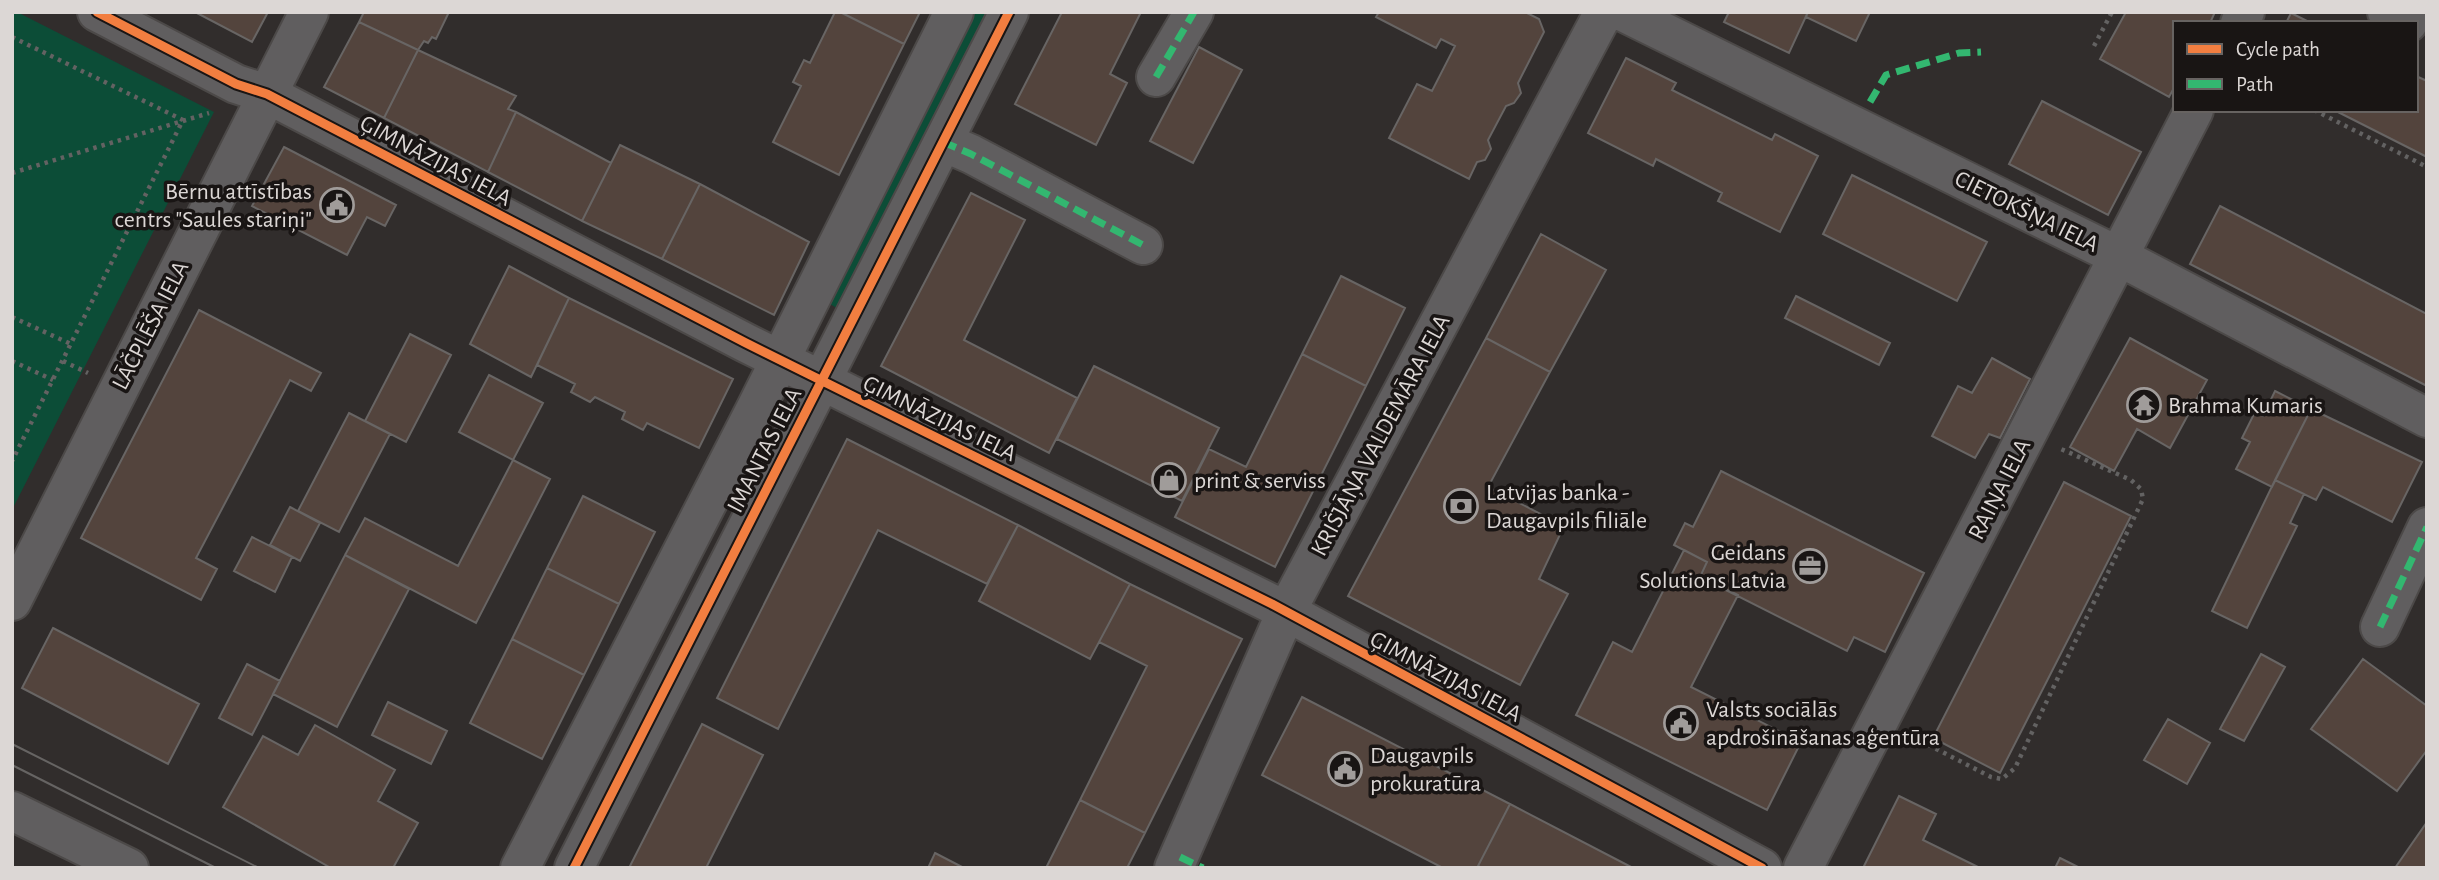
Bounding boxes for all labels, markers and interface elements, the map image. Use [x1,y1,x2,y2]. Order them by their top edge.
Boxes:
legend [2173,21,2418,112]
text: Cycle path [2236,39,2320,60]
text: Path [2236,74,2274,95]
street label: ĢIMNĀZIJAS IELA [355,110,516,212]
street label: CIETOKŠŅA IELA [1950,166,2103,258]
place label: Bērnu attīstības centrs "Saules stariņi" [114,180,312,233]
public building icon: Bērnu attīstības centrs "Saules stariņi" [318,186,356,224]
street label: LĀČPLĒŠA IELA [107,257,194,394]
street label: KRIŠJĀŅA VALDEMĀRA IELA [1306,310,1456,561]
street label: ĢIMNĀZIJAS IELA [859,370,1021,467]
street label: IMANTAS IELA [723,384,807,517]
temple icon: Brahma Kumaris [2125,386,2163,424]
place label: Brahma Kumaris [2168,394,2323,418]
street label: RAIŅA IELA [1964,435,2036,544]
shop icon: print & serviss [1150,461,1188,499]
place label: print & serviss [1194,469,1326,493]
place label: Latvijas banka - Daugavpils filiāle [1486,481,1647,533]
bank icon: Latvijas banka - Daugavpils filiāle [1442,487,1480,525]
place label: Geidans Solutions Latvia [1639,541,1786,593]
office icon: Geidans Solutions Latvia [1791,547,1829,585]
street label: ĢIMNĀZIJAS IELA [1365,626,1526,728]
place label: Valsts sociālās apdrošināšanas aģentūra [1706,698,1940,750]
public building icon: Valsts sociālās apdrošināšanas aģentūra [1662,704,1700,742]
place label: Daugavpils prokuratūra [1370,744,1481,796]
public building icon: Daugavpils prokuratūra [1326,750,1364,788]

